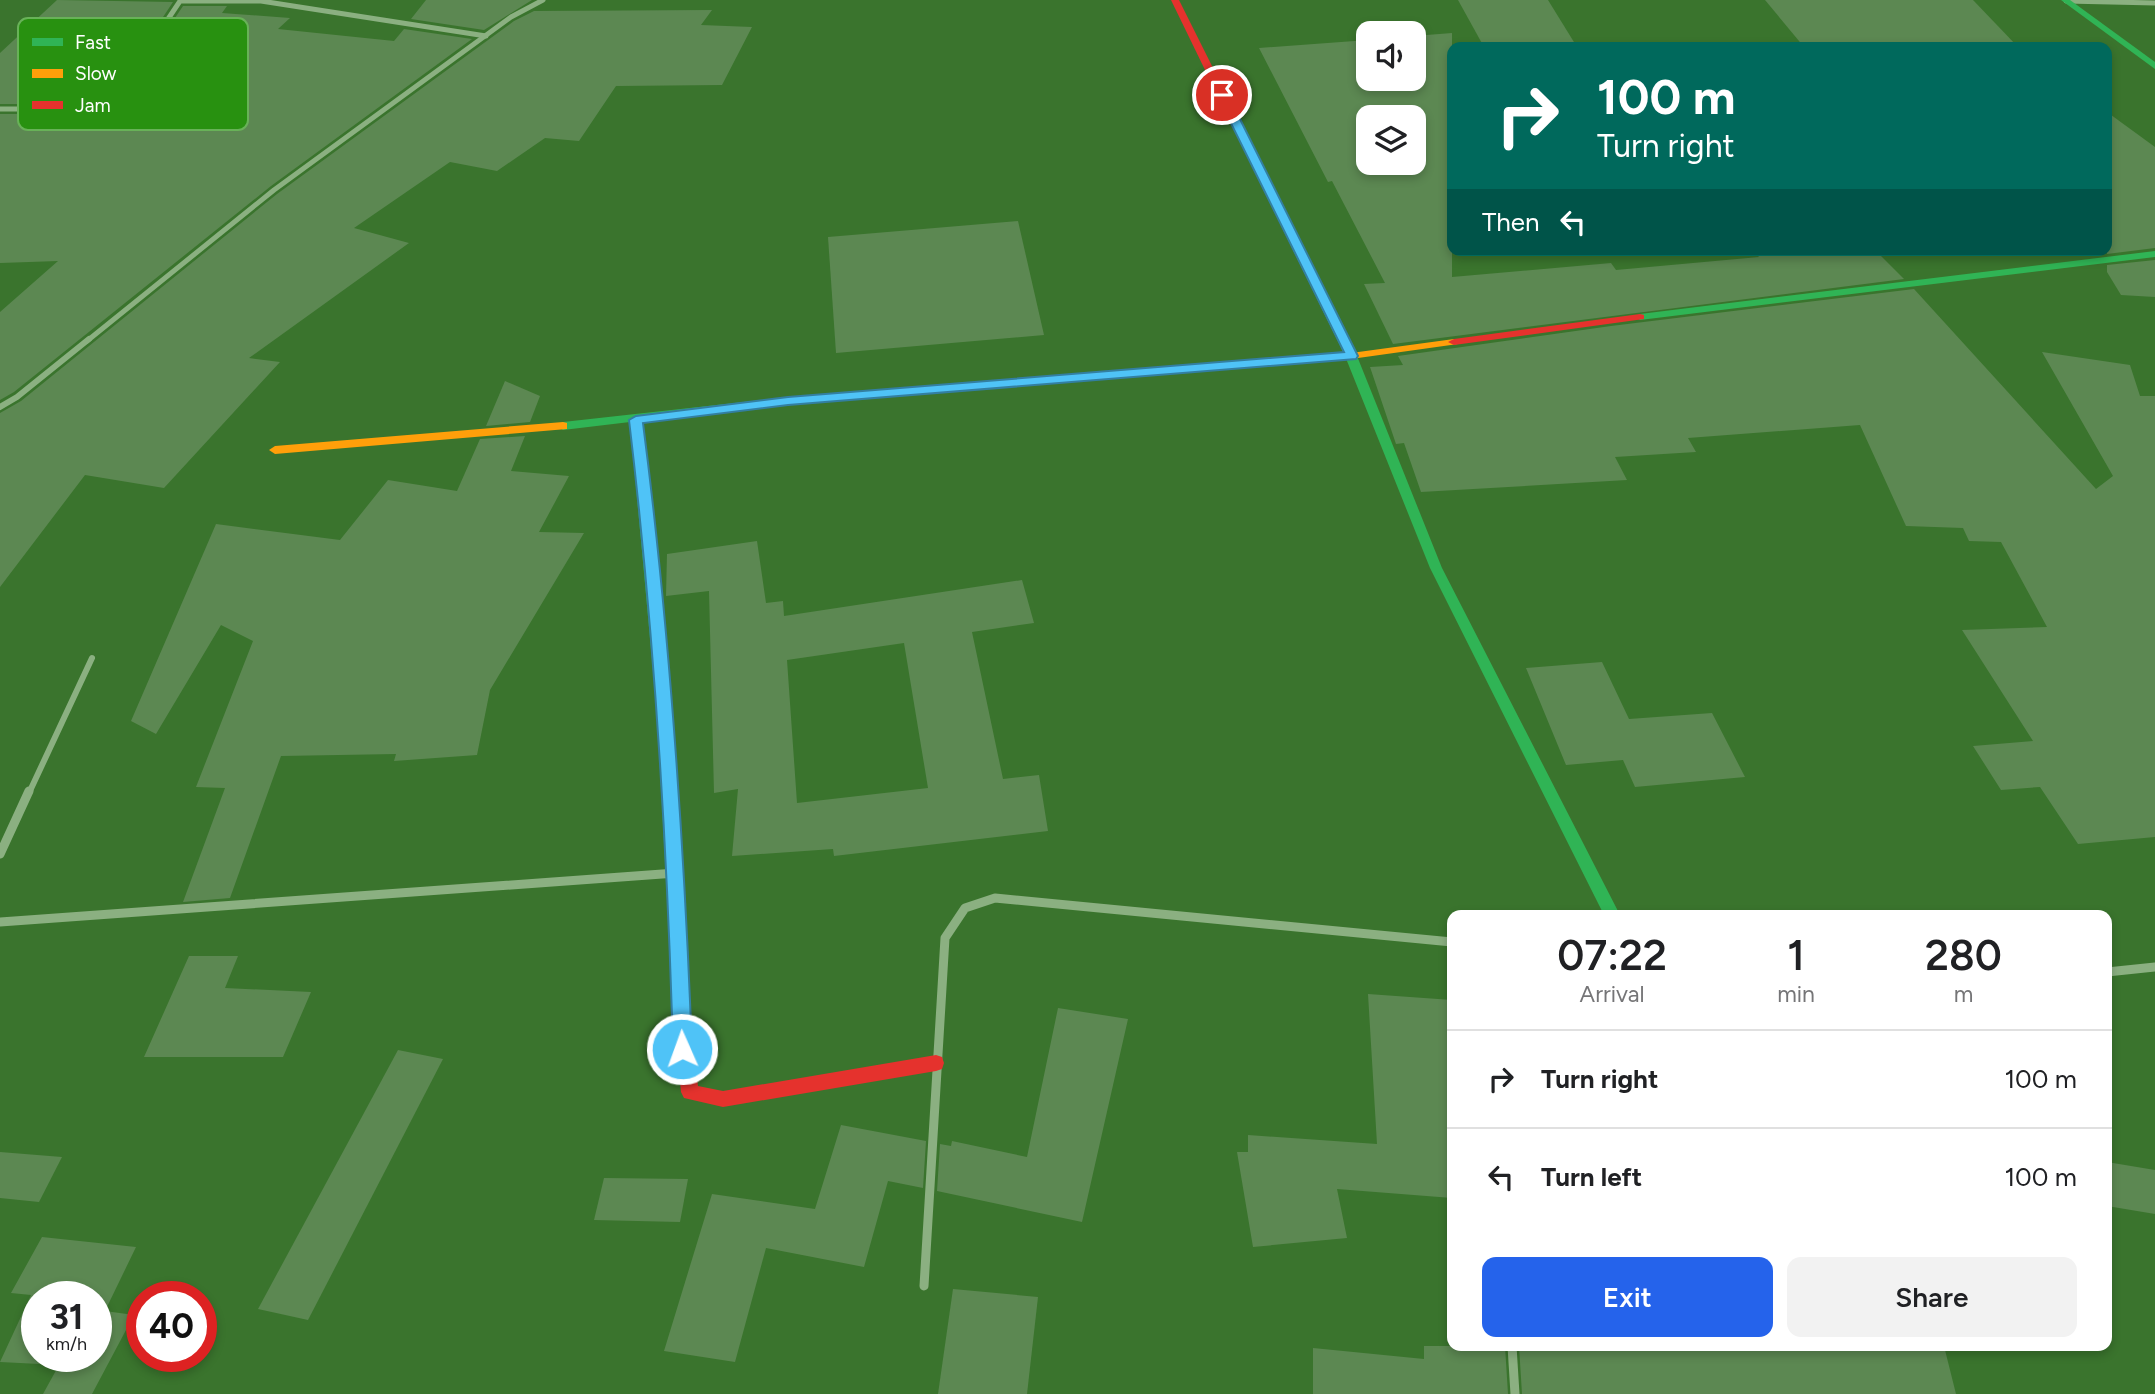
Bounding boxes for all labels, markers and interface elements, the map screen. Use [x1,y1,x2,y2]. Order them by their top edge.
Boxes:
legend [18,18,248,130]
map controls [1356,21,1426,175]
button: sound [1356,21,1426,91]
text: Fast [75,31,111,54]
text: Slow [75,62,117,85]
pin [1192,65,1252,125]
text: 100 m [1597,67,1736,126]
icon: right [1482,70,1573,161]
icon: arrive [1203,76,1241,114]
text: Jam [75,94,111,117]
button: layers [1356,105,1426,175]
text: Turn right [1597,127,1735,165]
icon: left [1554,203,1592,241]
text: Then [1482,206,1540,238]
text: 07:22 [1557,930,1667,981]
text: 1 [1787,930,1805,981]
text: 280 [1925,930,2002,981]
text: Arrival [1580,980,1645,1008]
text: min [1777,980,1815,1008]
text: m [1954,980,1973,1008]
position arrow [645,1012,719,1086]
icon: right [1482,1060,1520,1098]
text: Turn right [1541,1063,1658,1095]
text: 100 m [2004,1063,2077,1095]
icon: left [1482,1158,1520,1196]
text: Turn left [1541,1161,1642,1193]
text: 100 m [2004,1161,2077,1193]
button: Exit [1482,1257,1773,1337]
button: Share [1787,1257,2077,1337]
speed limit sign: 40 [126,1281,217,1372]
text: 31 [49,1296,84,1338]
text: km/h [46,1333,87,1355]

